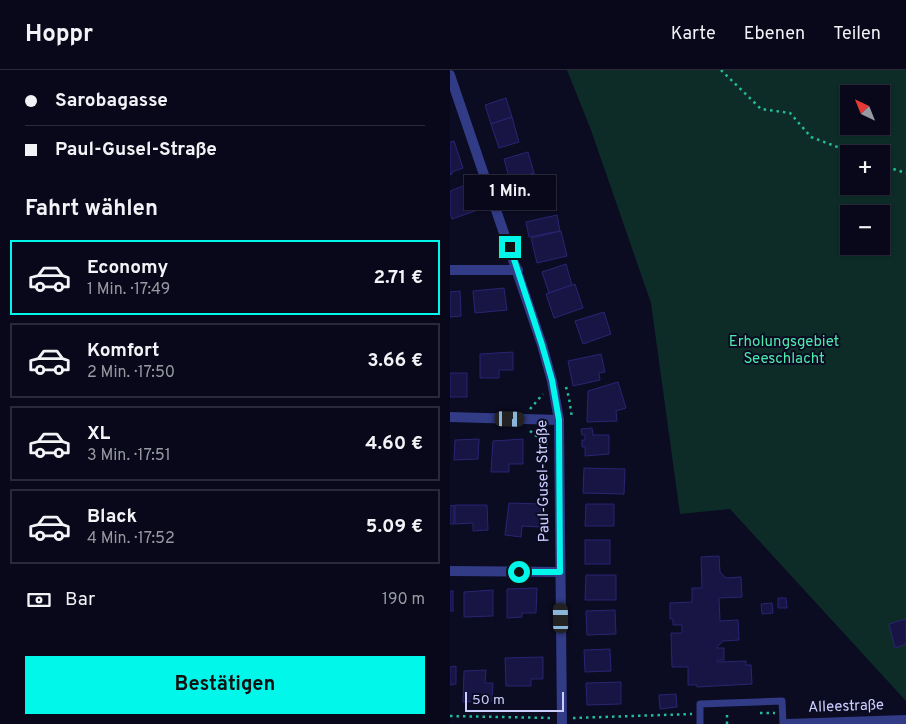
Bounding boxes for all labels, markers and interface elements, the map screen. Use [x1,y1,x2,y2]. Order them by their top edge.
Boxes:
text: Hoppr [25,20,93,50]
text: Karte [671,23,716,46]
text: Ebenen [744,23,805,46]
text: Teilen [833,23,881,46]
north arrow [840,85,890,135]
map controls [840,85,890,255]
text: Sarobagasse [55,89,168,113]
text: Paul-Gusel-Straße [55,138,217,162]
button: + [840,145,890,195]
callout: 1 Min. [464,174,556,210]
text: 1 Min. [489,182,531,202]
text: Fahrt wählen [25,196,158,223]
button: − [840,205,890,255]
route end [499,236,521,258]
icon: car [27,255,72,300]
text: Economy [87,256,168,280]
text: 2.71 € [373,266,423,290]
text: 1 Min. · 17:49 [87,280,170,300]
park label: Erholungsgebiet Seeschlacht [729,333,839,369]
icon: car [27,338,72,383]
text: Komfort [87,339,159,363]
text: 3.66 € [367,349,423,373]
text: 2 Min. · 17:50 [87,363,175,383]
car [494,411,525,427]
street label: Paul-Gusel-Straße [533,420,555,542]
icon: car [27,421,72,466]
text: XL [87,422,110,446]
text: 4.60 € [365,432,423,456]
text: 3 Min. · 17:51 [87,446,171,466]
icon: car [27,504,72,549]
text: Black [87,505,137,529]
text: 5.09 € [366,515,423,539]
text: 4 Min. · 17:52 [87,529,175,549]
route start [508,561,530,583]
icon: cash [25,586,53,614]
text: Bar [65,588,95,612]
text: 190 m [382,590,425,610]
car [553,603,568,633]
button: Bestätigen [25,656,425,714]
scale bar [465,689,564,712]
text: 50 m [472,692,505,709]
street label: Alleestraße [808,696,884,718]

